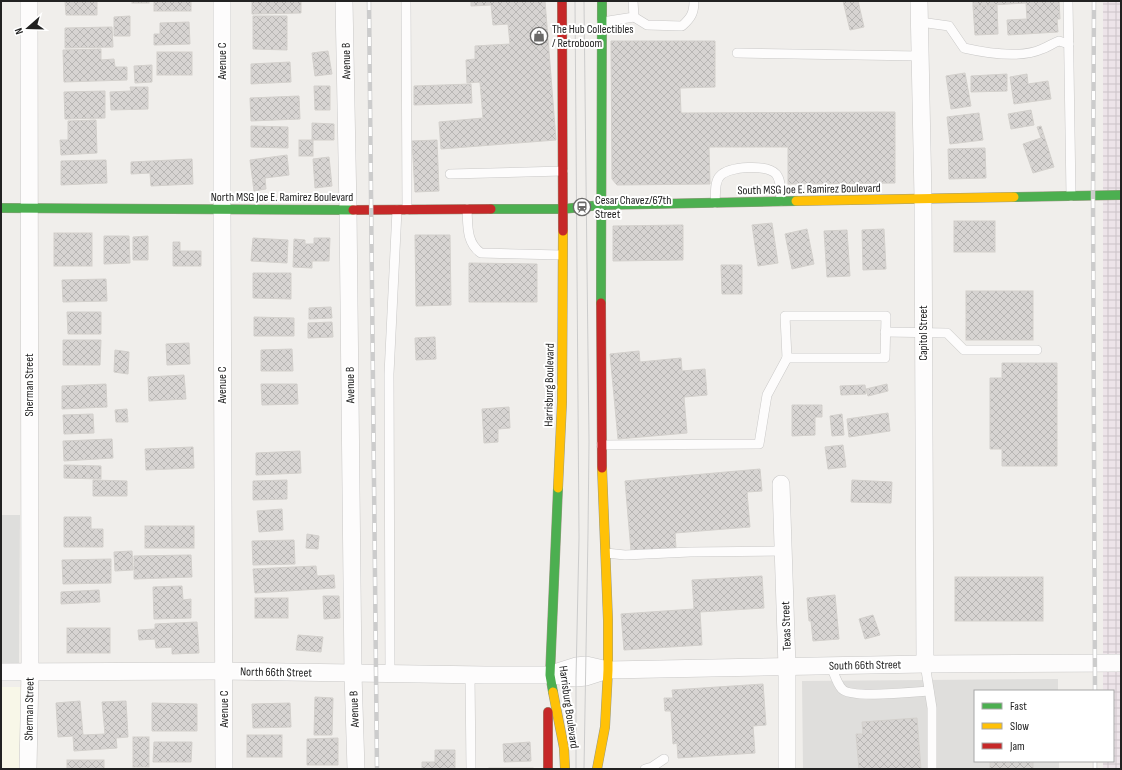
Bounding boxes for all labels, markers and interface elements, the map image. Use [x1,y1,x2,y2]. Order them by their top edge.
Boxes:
north arrow [8,8,48,48]
place label: The Hub Collectibles / Retroboom [552,22,634,51]
text: N [12,26,26,36]
shop icon: The Hub Collectibles / Retroboom [529,26,549,46]
street label: Avenue C [215,42,230,81]
street label: Avenue B [339,43,354,80]
street label: South MSG Joe E. Ramirez Boulevard [737,181,881,198]
street label: North MSG Joe E. Ramirez Boulevard [211,190,353,205]
place label: Cesar Chavez/67th Street [595,193,671,222]
station icon: Cesar Chavez/67th Street [572,197,592,217]
street label: Capitol Street [916,305,931,361]
street label: Harrisburg Boulevard [541,343,558,427]
street label: Sherman Street [22,353,37,417]
street label: Avenue C [215,366,230,405]
street label: Avenue B [343,367,358,404]
street label: Texas Street [778,601,795,651]
street label: South 66th Street [829,657,902,674]
street label: North 66th Street [240,664,312,681]
street label: Harrisburg Boulevard [555,665,582,750]
street label: Sherman Street [21,677,38,741]
street label: Avenue C [217,690,232,729]
street label: Avenue B [346,690,363,729]
legend [974,690,1114,762]
text: Fast [1010,699,1027,714]
text: Slow [1010,719,1029,734]
text: Jam [1009,739,1025,754]

